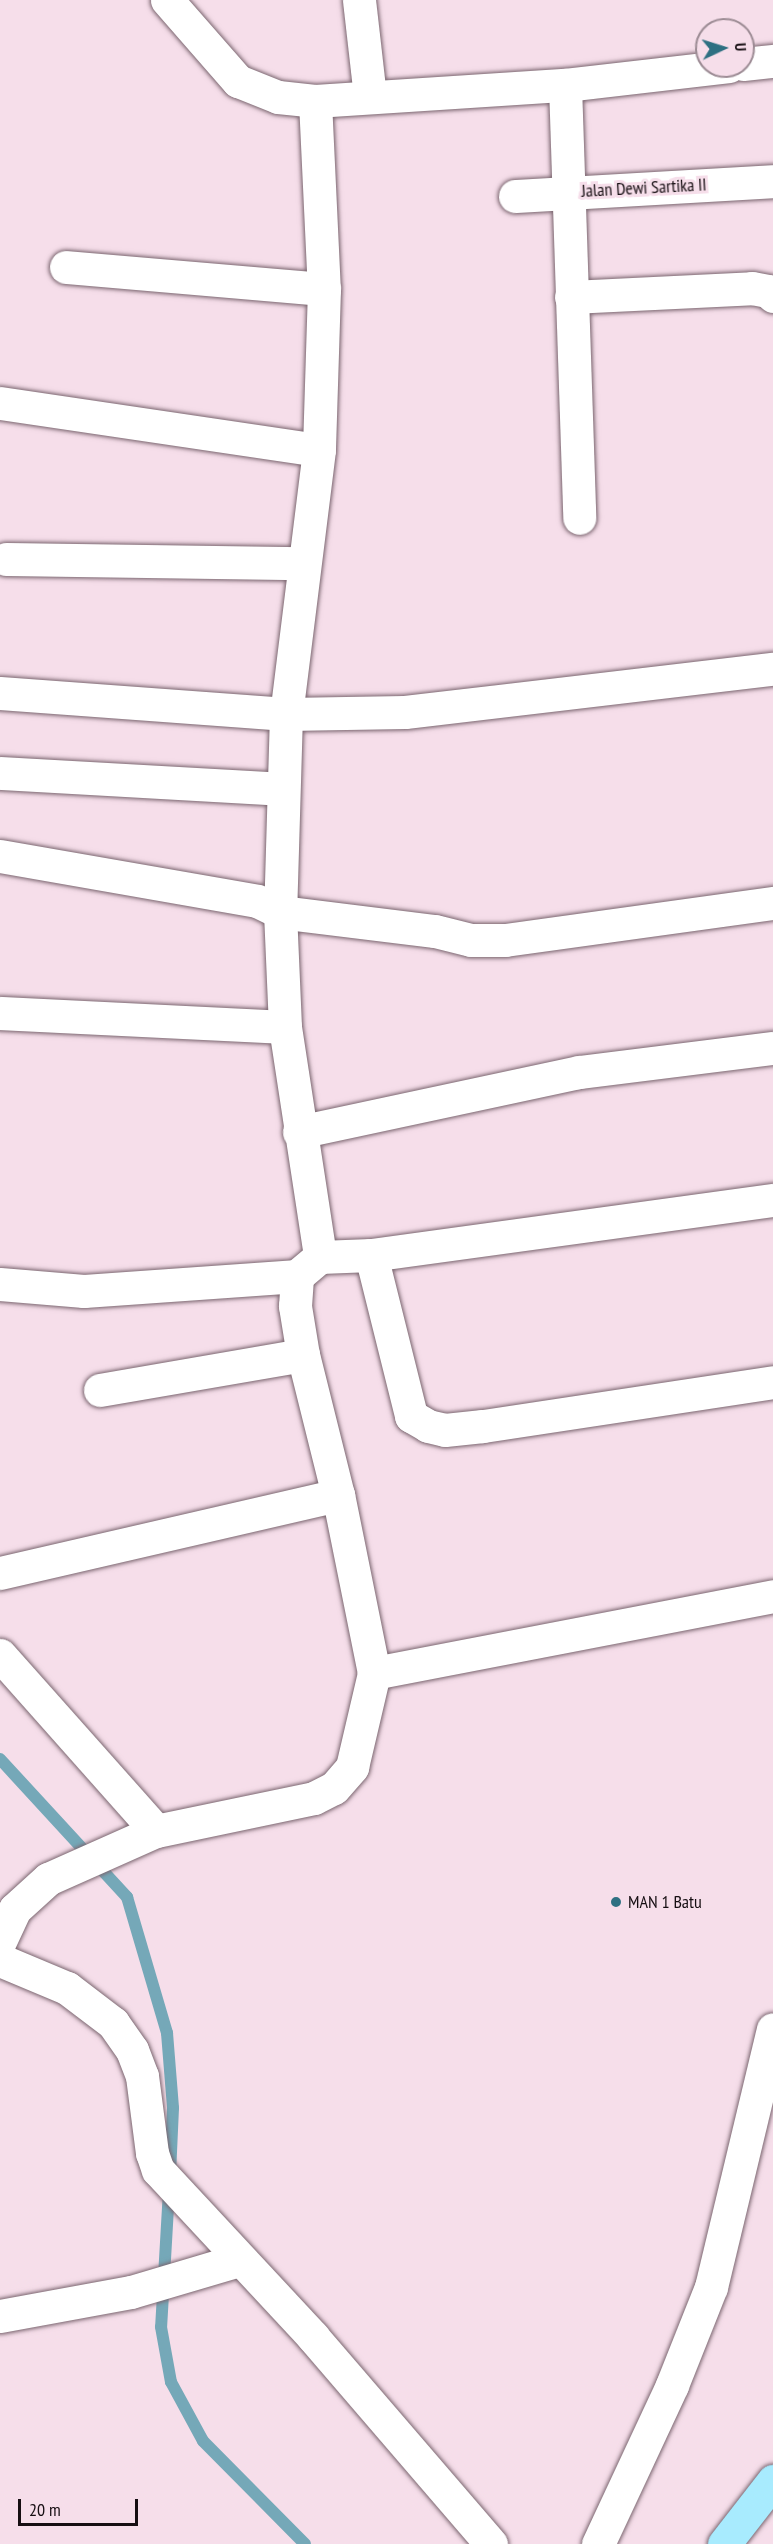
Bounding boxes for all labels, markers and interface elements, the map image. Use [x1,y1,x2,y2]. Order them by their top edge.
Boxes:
north arrow [695,18,755,78]
text: U [731,42,751,52]
street label: Jalan Dewi Sartika II [581,174,707,202]
place label: MAN 1 Batu [628,1891,702,1913]
marker: MAN 1 Batu [609,1895,623,1909]
scale bar [21,2487,141,2525]
text: 20 m [29,2498,61,2521]

